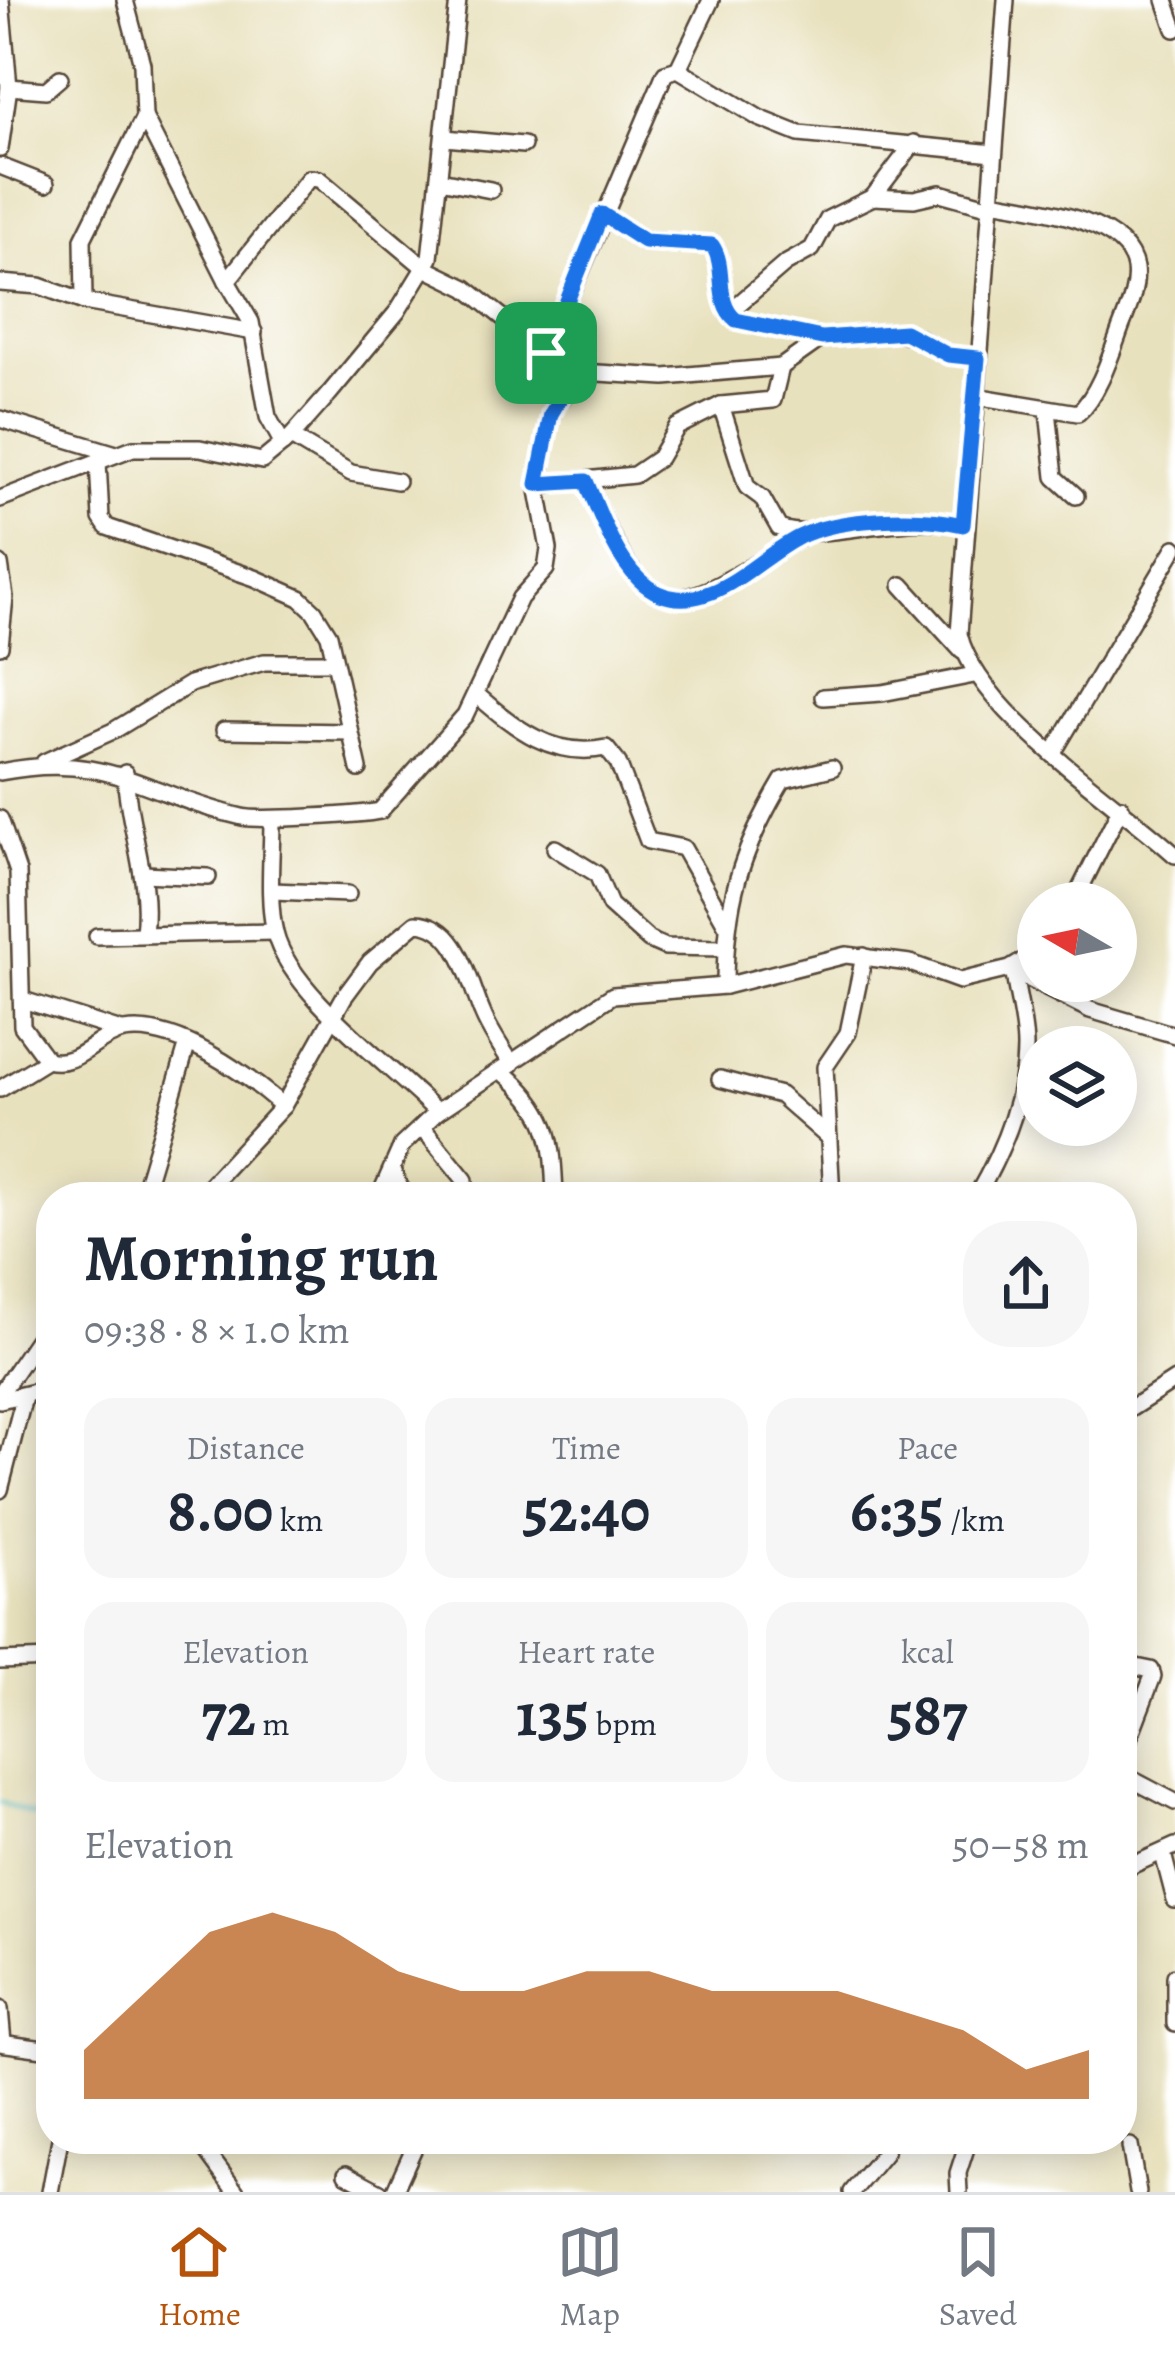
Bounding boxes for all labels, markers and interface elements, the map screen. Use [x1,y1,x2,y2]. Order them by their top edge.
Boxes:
pin [495,302,597,404]
icon: arrive [513,320,579,386]
north arrow [1017,882,1137,1002]
map controls [1017,882,1137,1146]
button: layers [1017,1026,1137,1146]
text: Morning run [84,1213,439,1303]
button: share [963,1221,1089,1347]
text: 09:38 · 8 × 1.0 km [84,1303,350,1356]
text: Distance [186,1425,305,1470]
text: Time [552,1425,621,1470]
text: Pace [897,1425,958,1470]
text: 8.00 [167,1470,273,1552]
text: 52:40 [523,1470,650,1552]
text: 6:35 [850,1470,944,1552]
text: km [273,1497,324,1542]
text: /km [944,1497,1005,1542]
text: Elevation [182,1629,309,1674]
text: Heart rate [518,1629,655,1674]
text: kcal [901,1629,954,1674]
text: 72 [201,1674,256,1756]
text: 135 [516,1674,589,1756]
text: 587 [887,1674,968,1756]
text: m [256,1701,290,1746]
text: bpm [589,1701,657,1746]
text: Elevation [84,1818,234,1871]
text: 50–58 m [952,1818,1089,1871]
tab: Home [158,2219,241,2336]
tab: Map [557,2219,623,2336]
tab: Saved [939,2219,1017,2336]

